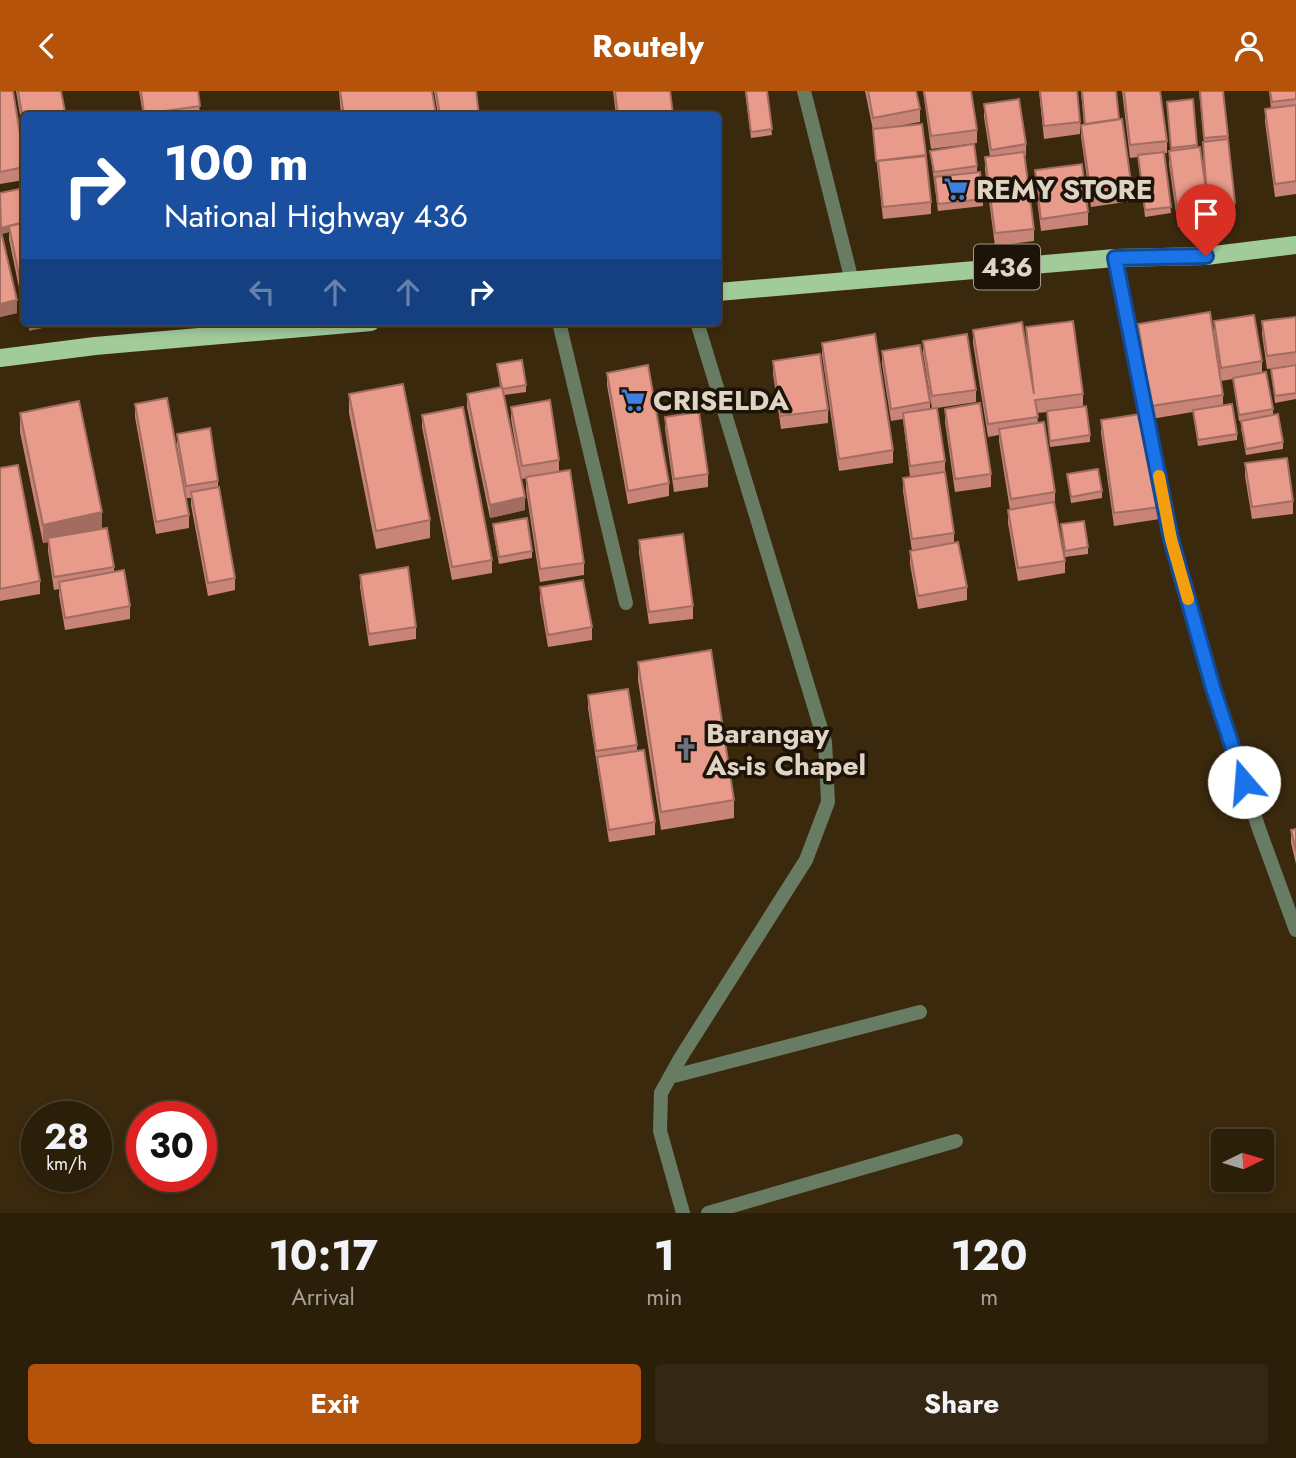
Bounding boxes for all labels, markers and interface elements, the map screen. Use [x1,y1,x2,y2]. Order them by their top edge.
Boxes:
text: Routely [592,23,704,69]
icon: back [28,27,66,65]
icon: person [1230,27,1268,65]
text: 100 m [164,128,309,198]
icon: right [49,140,140,231]
place label: REMY STORE [976,169,1153,210]
supermarket icon: REMY STORE [942,175,970,203]
pin [1176,184,1236,256]
text: National Highway 436 [164,193,468,239]
icon: arrive [1187,195,1225,233]
road number: 436 [974,245,1040,289]
icon: left [243,273,281,311]
icon: ahead [316,273,354,311]
icon: ahead [389,273,427,311]
icon: right [462,273,500,311]
place label: CRISELDA [653,380,790,421]
supermarket icon: CRISELDA [619,386,647,414]
place label: Barangay As-is Chapel [705,713,866,786]
church icon: Barangay As-is Chapel [672,735,700,763]
position arrow [1207,745,1281,819]
speed limit sign: 30 [126,1101,217,1192]
text: 28 [44,1112,89,1162]
north arrow [1211,1129,1274,1192]
map controls [1211,1129,1274,1192]
text: km/h [46,1151,87,1177]
text: 10:17 [268,1225,378,1286]
text: 1 [654,1225,675,1286]
text: 120 [951,1225,1028,1286]
text: Arrival [291,1280,355,1314]
text: min [646,1280,682,1314]
text: m [980,1280,998,1314]
button: Exit [28,1364,641,1444]
button: Share [655,1364,1268,1444]

